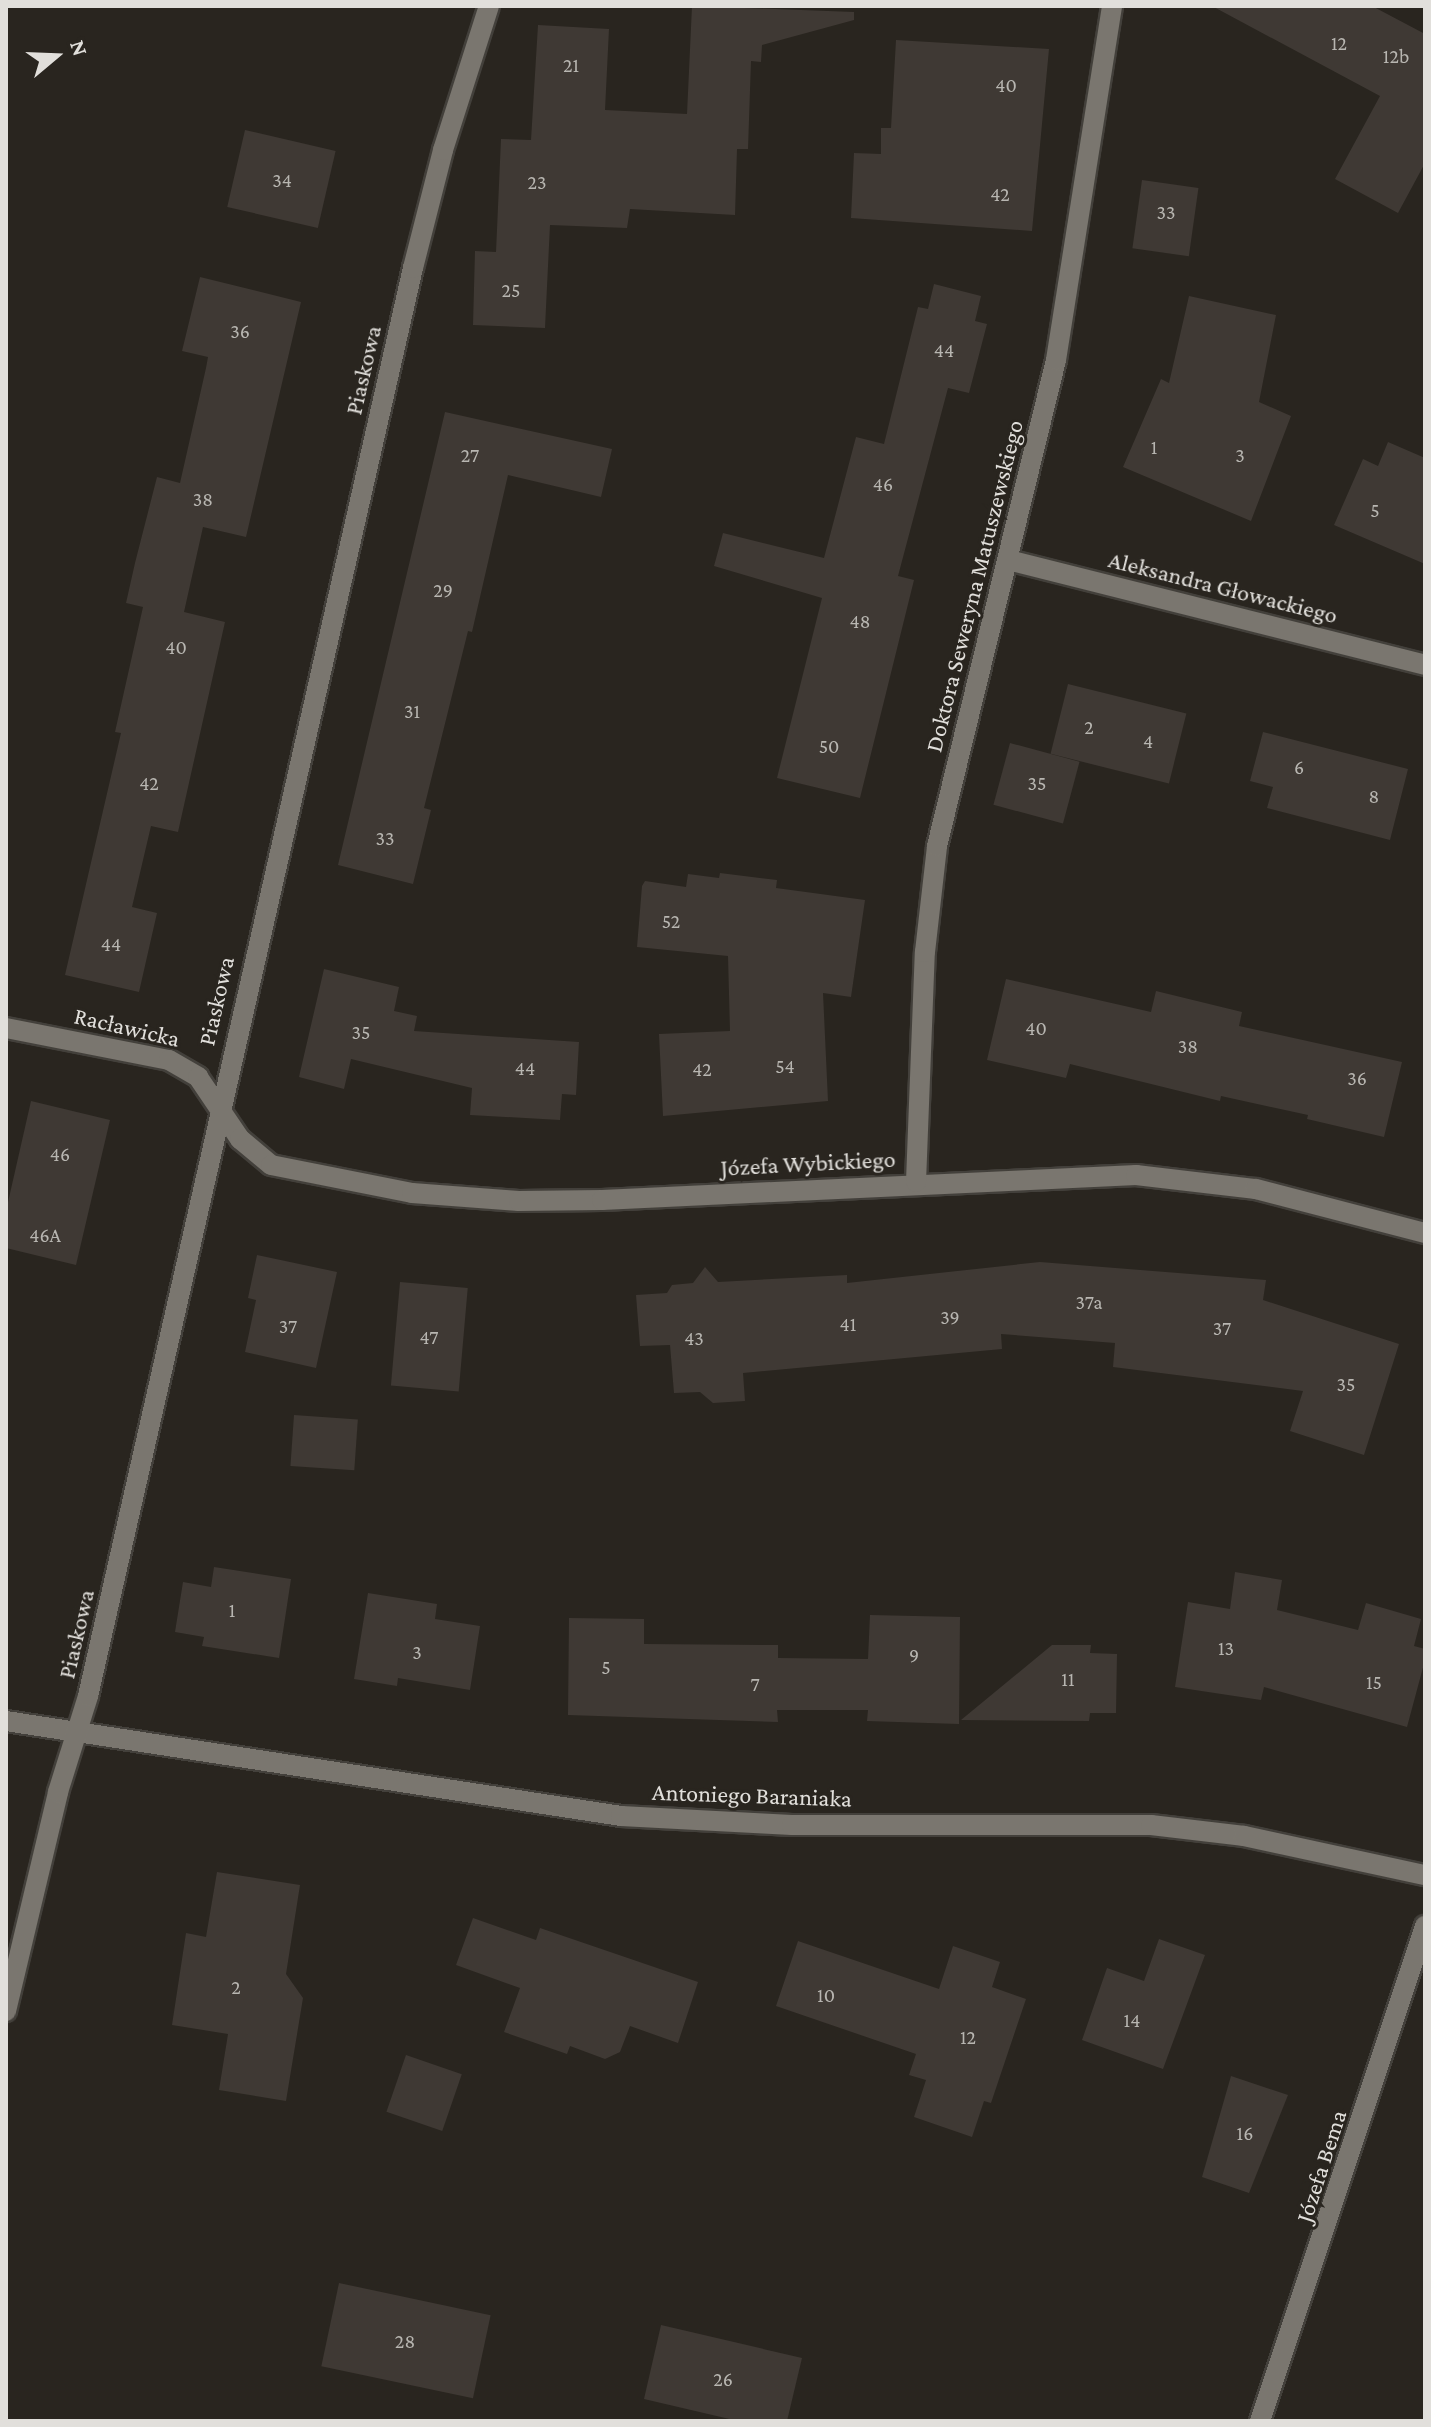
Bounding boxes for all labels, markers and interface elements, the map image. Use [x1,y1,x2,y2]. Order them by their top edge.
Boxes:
north arrow [16,16,96,96]
house number: 12 [1331,31,1347,55]
text: N [65,37,93,59]
house number: 12b [1383,44,1409,68]
house number: 21 [563,53,579,77]
house number: 40 [995,73,1017,97]
house number: 34 [272,168,292,192]
house number: 23 [527,170,547,194]
house number: 42 [990,182,1010,206]
house number: 33 [1157,200,1175,224]
house number: 25 [502,278,520,302]
house number: 36 [230,319,250,343]
street label: Piaskowa [339,323,387,417]
house number: 44 [934,338,954,362]
street label: Doktora Seweryna Matuszewskiego [919,417,1029,755]
house number: 1 [1151,435,1157,459]
house number: 27 [461,443,479,467]
house number: 3 [1235,443,1245,467]
house number: 46 [873,472,893,496]
house number: 38 [193,487,213,511]
house number: 5 [1370,498,1380,522]
street label: Aleksandra Głowackiego [1105,545,1341,629]
house number: 29 [433,578,453,602]
house number: 48 [850,609,870,633]
house number: 40 [165,635,187,659]
house number: 31 [404,699,420,723]
house number: 2 [1084,715,1094,739]
house number: 4 [1143,729,1153,753]
house number: 50 [819,734,839,758]
house number: 6 [1294,755,1304,779]
house number: 42 [139,771,159,795]
house number: 35 [1028,771,1046,795]
house number: 8 [1369,784,1379,808]
house number: 33 [376,826,394,850]
house number: 52 [662,909,680,933]
house number: 44 [101,932,121,956]
street label: Piaskowa [192,954,240,1048]
street label: Racławicka [71,1001,183,1053]
house number: 40 [1025,1016,1047,1040]
house number: 35 [352,1020,370,1044]
house number: 38 [1178,1034,1198,1058]
house number: 54 [775,1054,795,1078]
house number: 44 [515,1056,535,1080]
house number: 42 [692,1057,712,1081]
house number: 36 [1347,1066,1367,1090]
house number: 46 [50,1142,70,1166]
street label: Józefa Wybickiego [720,1144,896,1182]
house number: 46A [29,1223,61,1247]
house number: 37a [1075,1290,1103,1314]
house number: 39 [940,1305,960,1329]
house number: 41 [840,1312,856,1336]
house number: 37 [279,1314,297,1338]
house number: 37 [1213,1316,1231,1340]
house number: 47 [420,1325,438,1349]
house number: 43 [684,1326,704,1350]
house number: 35 [1337,1372,1355,1396]
street label: Piaskowa [52,1587,100,1681]
house number: 1 [229,1598,235,1622]
house number: 13 [1218,1636,1234,1660]
house number: 3 [412,1640,422,1664]
house number: 9 [909,1643,919,1667]
house number: 5 [601,1655,611,1679]
house number: 11 [1061,1667,1075,1691]
house number: 15 [1366,1670,1382,1694]
house number: 7 [750,1672,760,1696]
street label: Antoniego Baraniaka [652,1777,852,1813]
house number: 2 [231,1975,241,1999]
house number: 10 [817,1983,835,2007]
house number: 14 [1124,2008,1140,2032]
house number: 12 [960,2025,976,2049]
street label: Józefa Bema [1289,2106,1353,2226]
house number: 16 [1237,2121,1253,2145]
house number: 28 [395,2329,415,2353]
house number: 26 [713,2367,733,2391]

